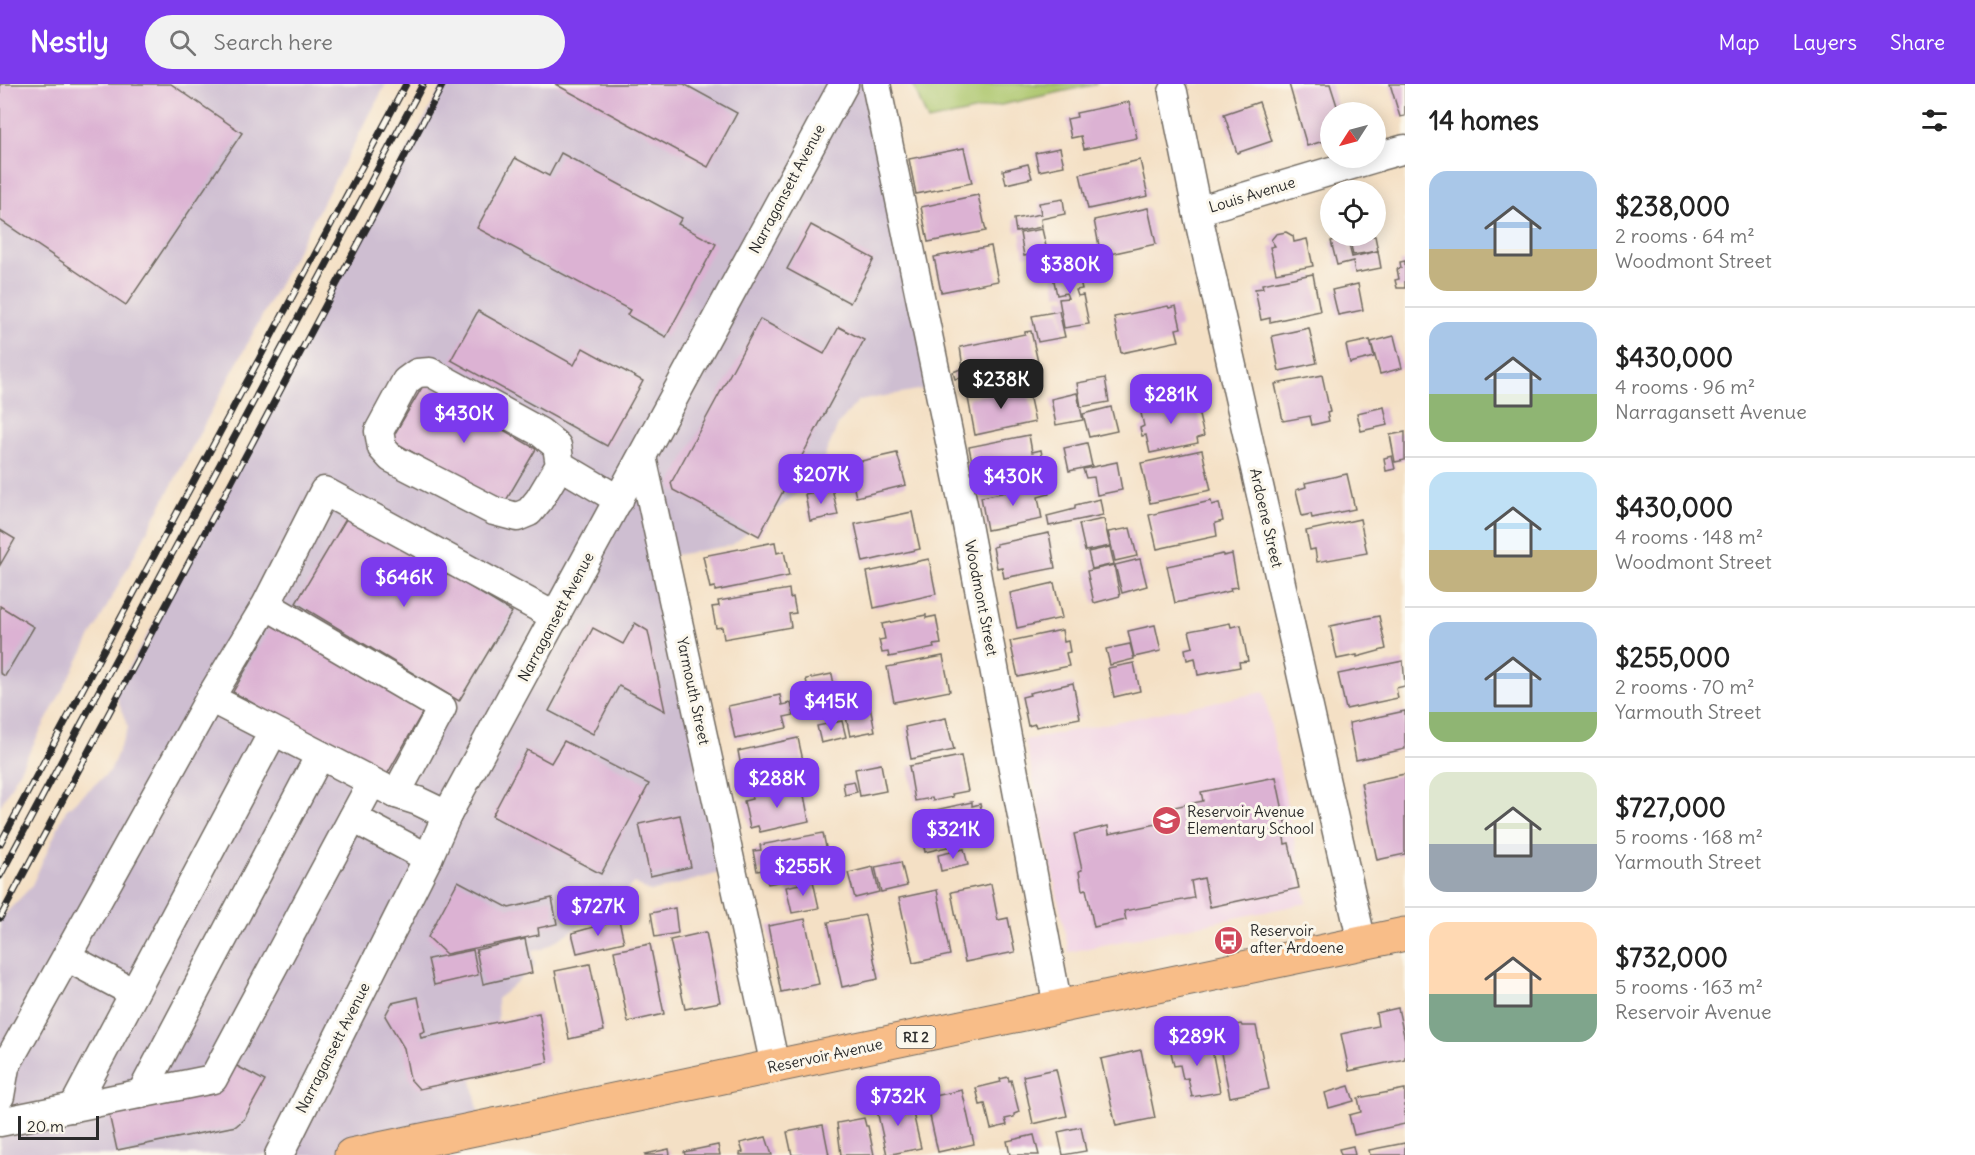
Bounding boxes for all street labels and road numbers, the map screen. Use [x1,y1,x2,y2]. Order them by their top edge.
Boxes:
street label: Narragansett Avenue [744,121,829,257]
street label: Louis Avenue [1206,172,1297,217]
street label: Ardoene Street [1246,466,1287,569]
street label: Woodmont Street [961,538,1002,657]
street label: Narragansett Avenue [513,549,598,685]
street label: Yarmouth Street [673,635,714,746]
street label: Narragansett Avenue [291,979,374,1116]
road number: RI 2 [896,1026,936,1048]
street label: Reservoir Avenue [766,1034,884,1077]

